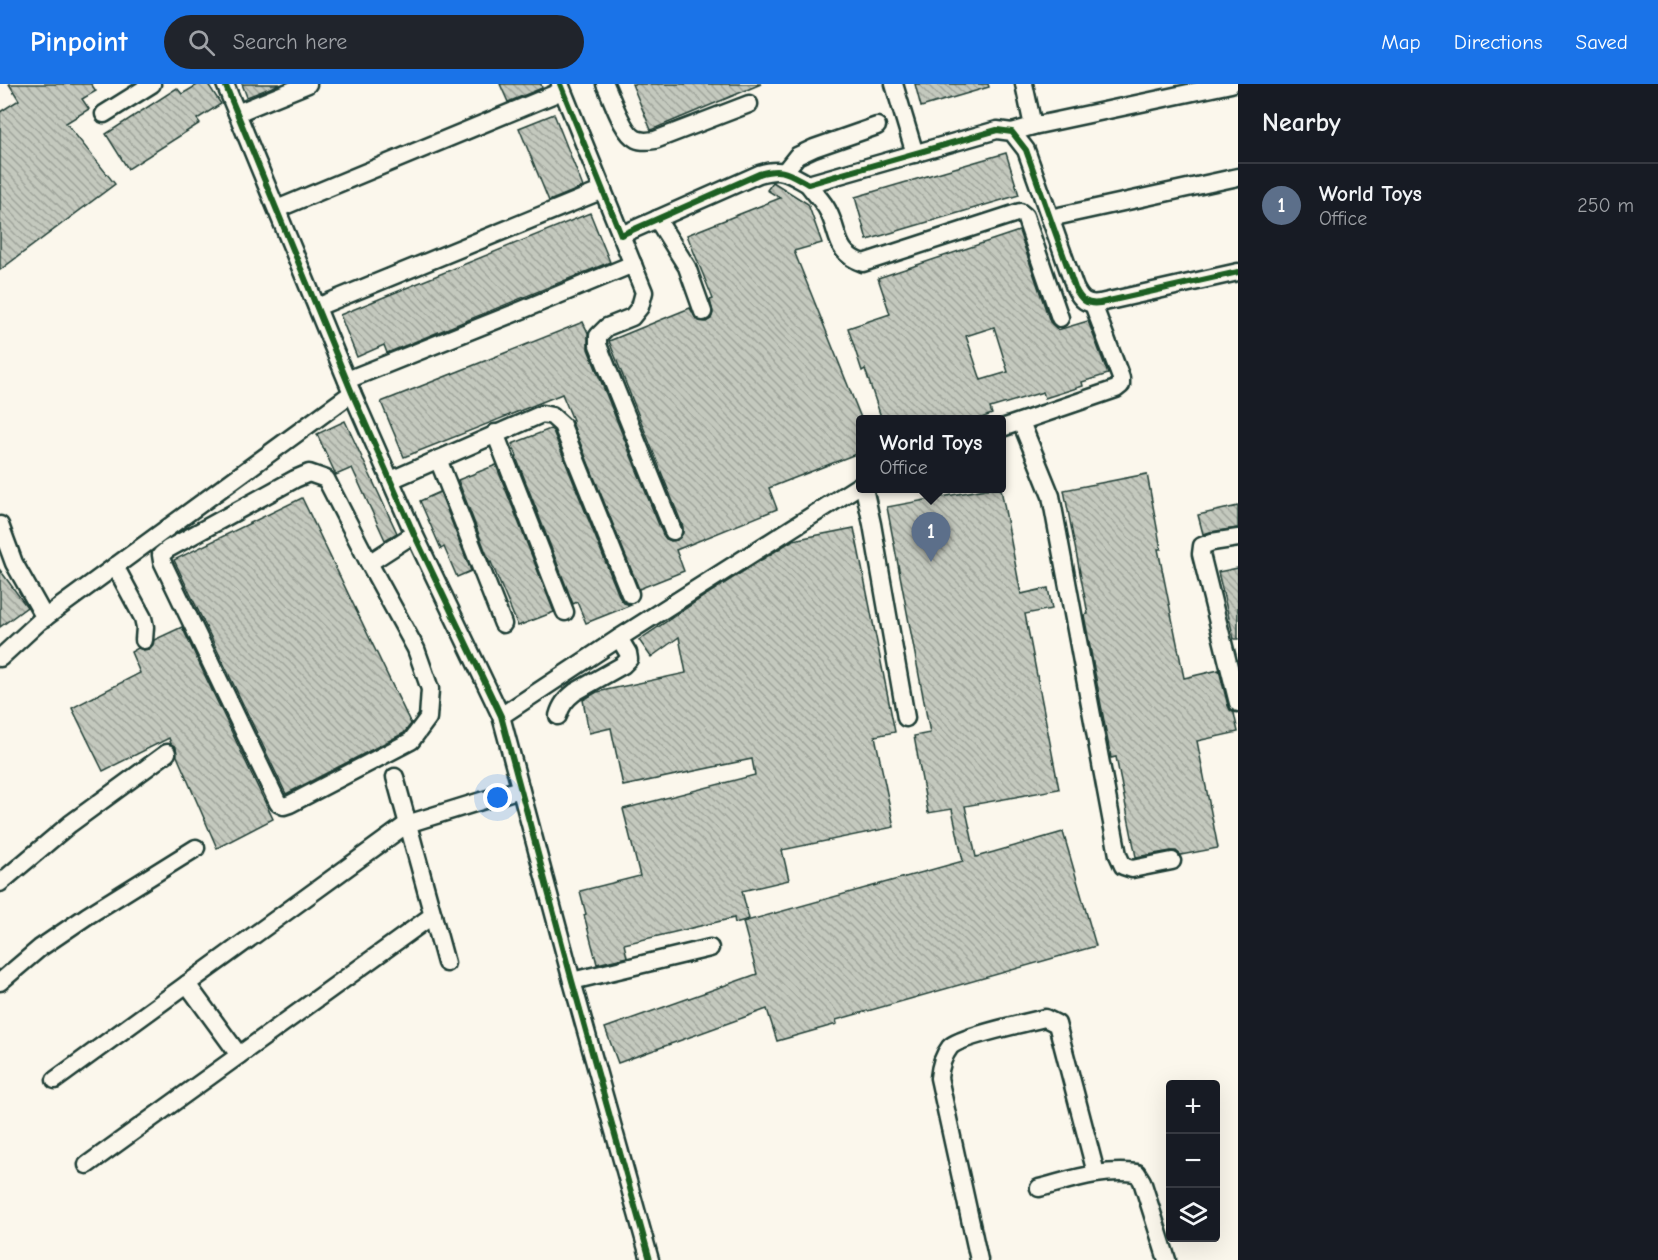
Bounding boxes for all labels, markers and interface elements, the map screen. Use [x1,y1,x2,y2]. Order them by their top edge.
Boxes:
search box [164,15,584,69]
text: Pinpoint [30,26,128,58]
icon: search [185,26,218,59]
text: Search here [233,29,347,55]
text: Map [1381,30,1421,54]
text: Directions [1454,30,1543,54]
text: Saved [1576,30,1628,54]
text: Nearby [1262,108,1341,138]
text: World Toys [1319,181,1422,207]
text: 1 [1278,194,1285,217]
text: 250 m [1577,194,1634,217]
text: Office [1319,207,1367,230]
popup [856,415,1006,493]
text: World Toys [880,430,982,456]
text: Office [880,456,928,479]
pin: 1 [912,512,950,562]
your location [483,783,512,812]
map controls [1166,1080,1220,1242]
button: + [1166,1080,1220,1134]
button: − [1166,1134,1220,1188]
button: layers [1166,1188,1220,1242]

